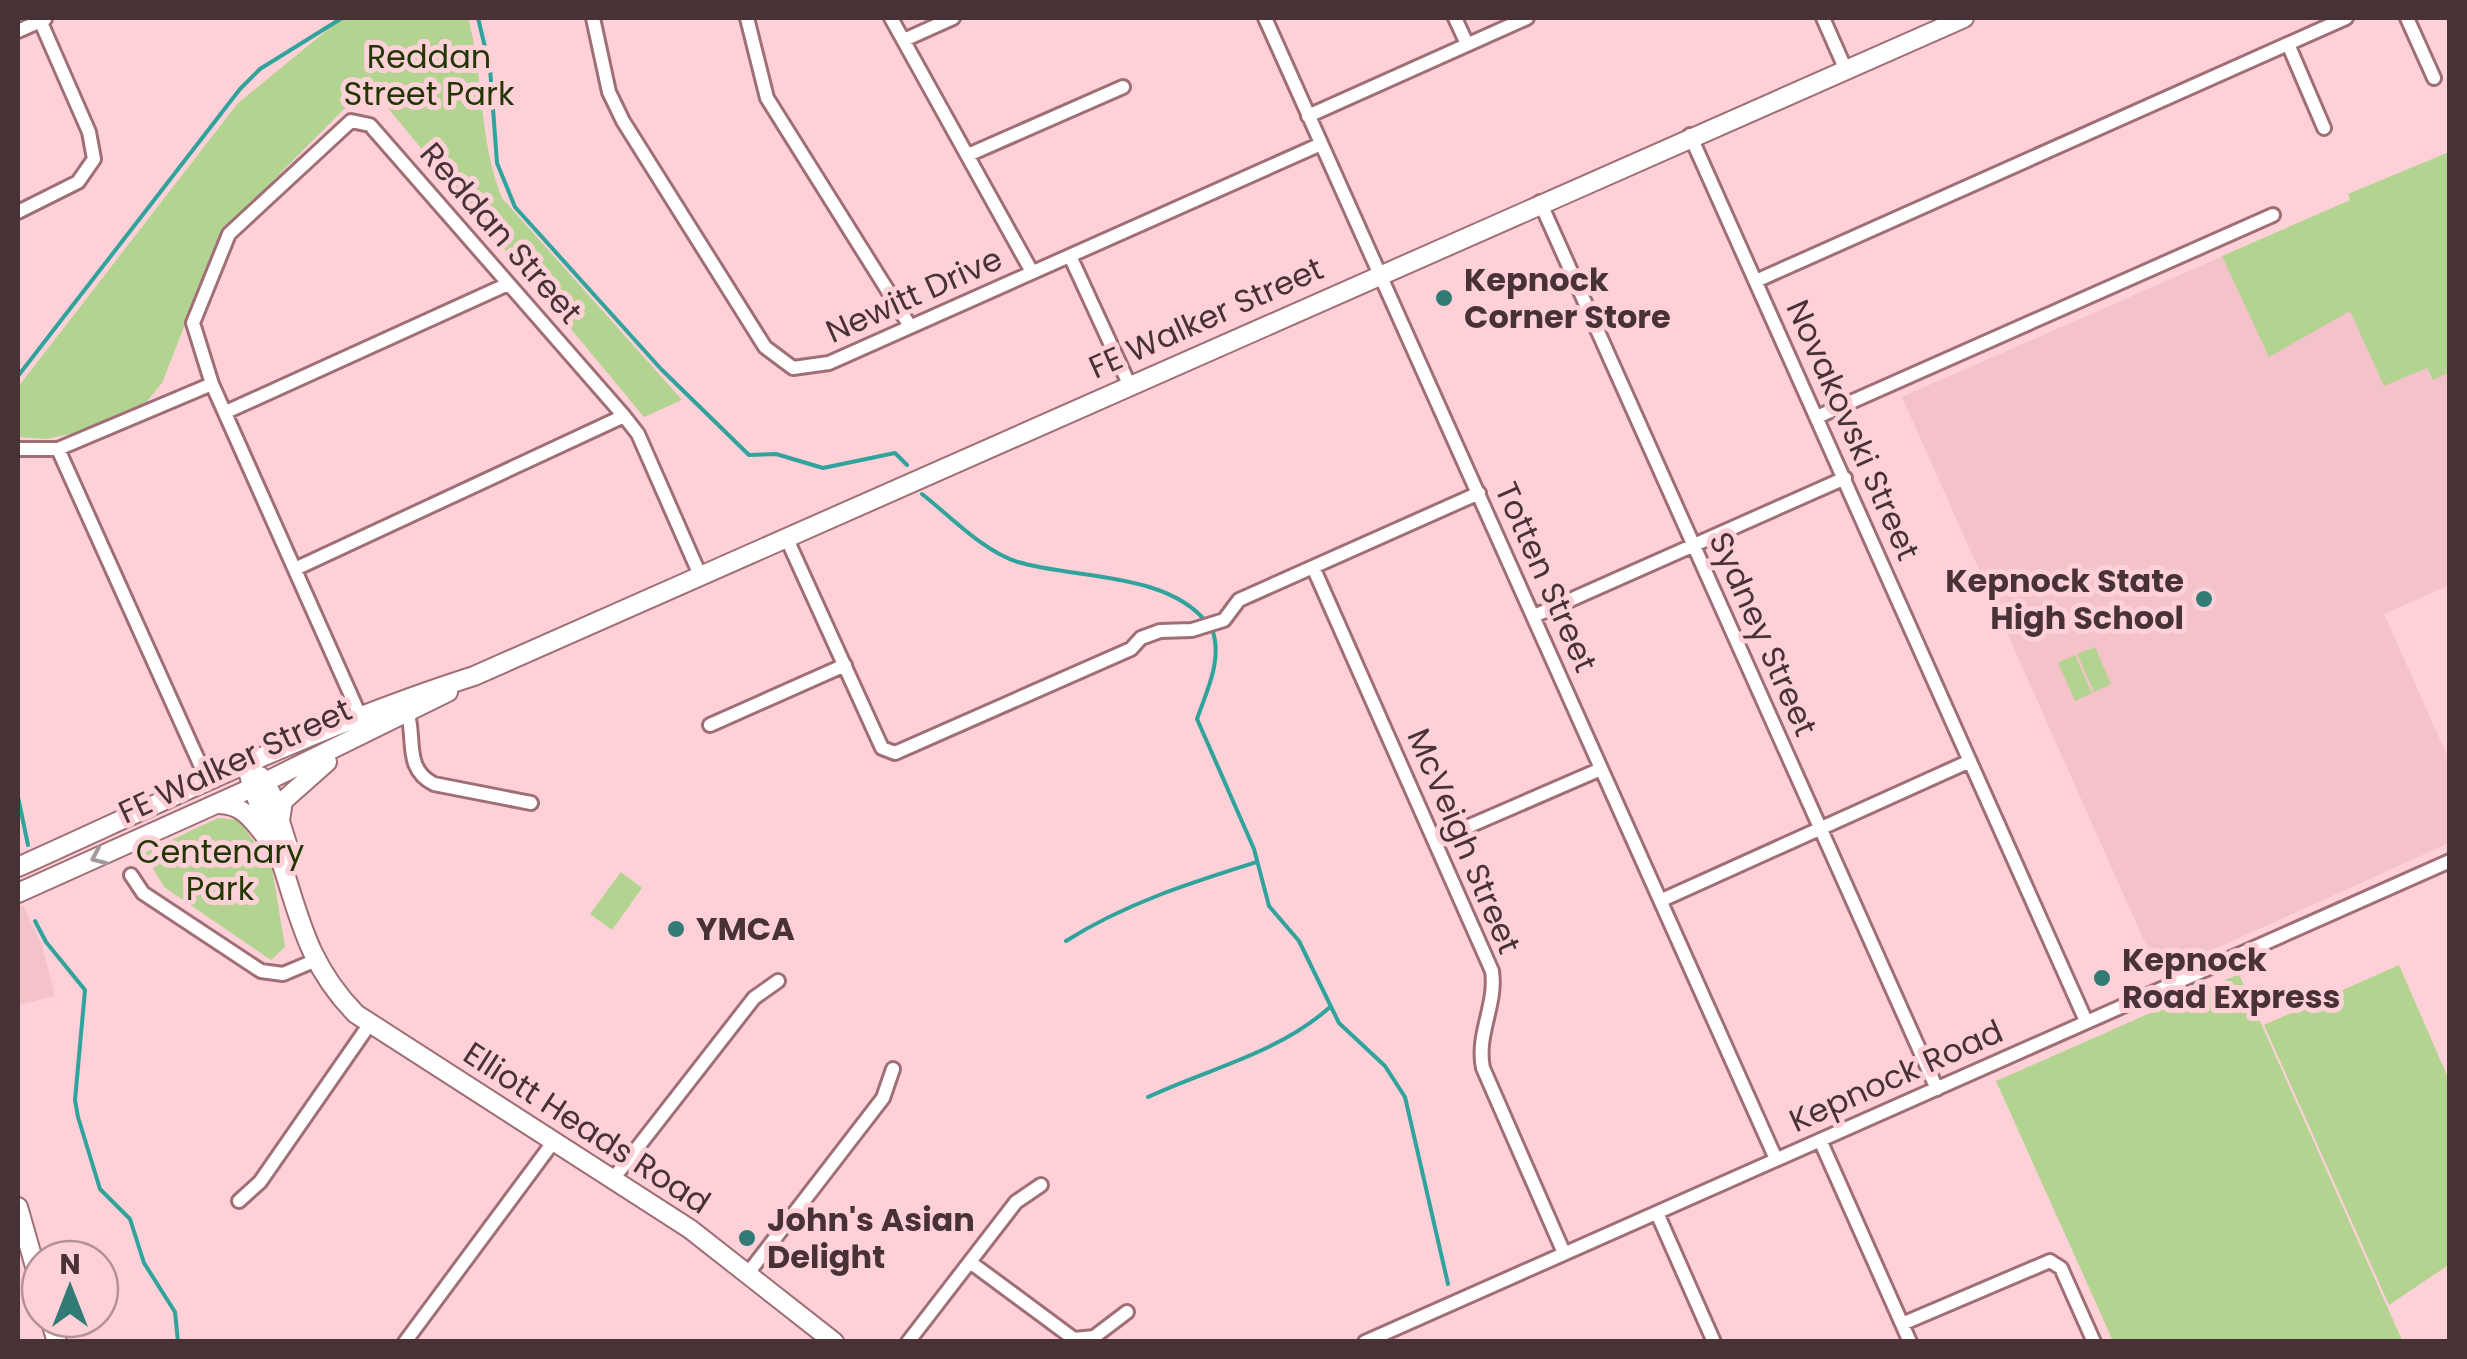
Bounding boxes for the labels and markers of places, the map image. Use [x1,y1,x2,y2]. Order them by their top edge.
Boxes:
place label: Kepnock Corner Store [1464,257,1671,339]
marker: Kepnock Corner Store [1433,287,1455,309]
place label: Kepnock State High School [1945,558,2184,640]
marker: Kepnock State High School [2193,588,2215,610]
place label: YMCA [696,906,795,951]
marker: YMCA [665,918,687,940]
place label: Kepnock Road Express [2122,937,2340,1019]
marker: Kepnock Road Express [2091,967,2113,989]
place label: John's Asian Delight [767,1197,975,1279]
marker: John's Asian Delight [736,1227,758,1249]

